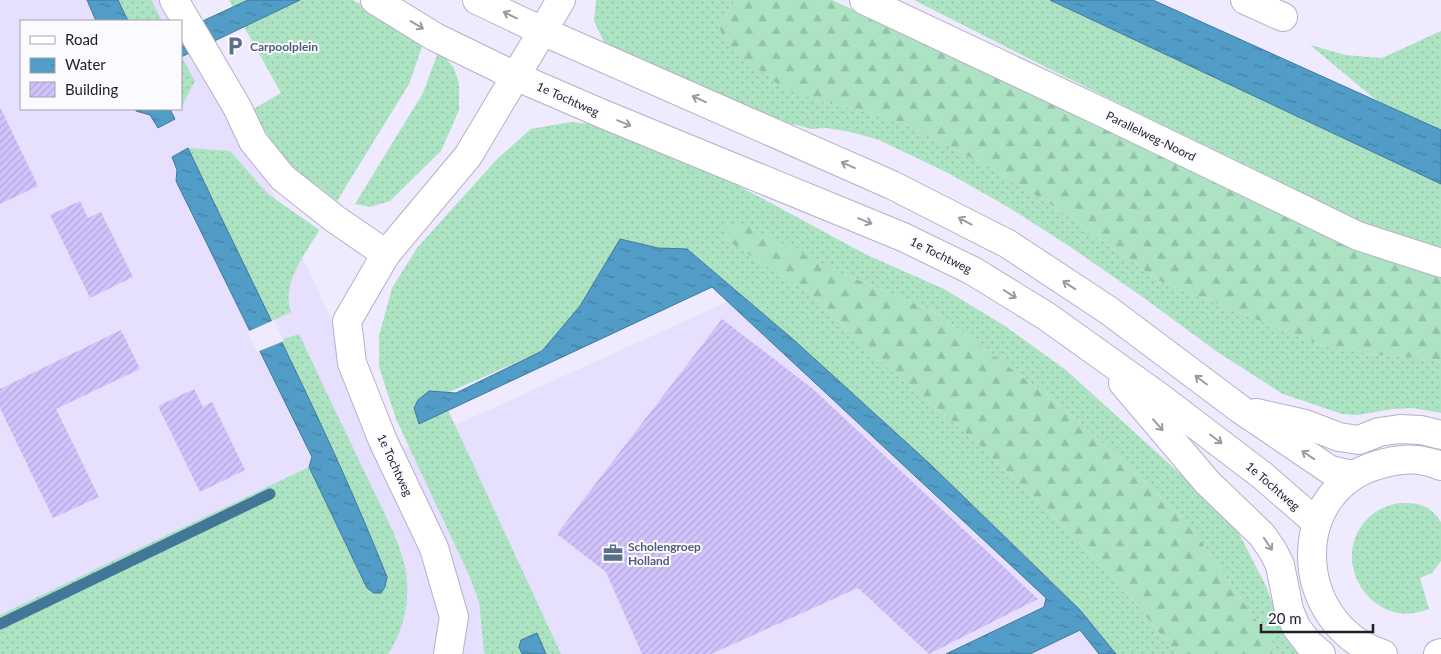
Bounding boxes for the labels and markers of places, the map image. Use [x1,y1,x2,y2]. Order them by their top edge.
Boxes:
parking icon: Carpoolplein [224,35,246,57]
place label: Carpoolplein [250,39,318,54]
place label: Scholengroep Holland [628,539,701,568]
office icon: Scholengroep Holland [602,542,624,564]

